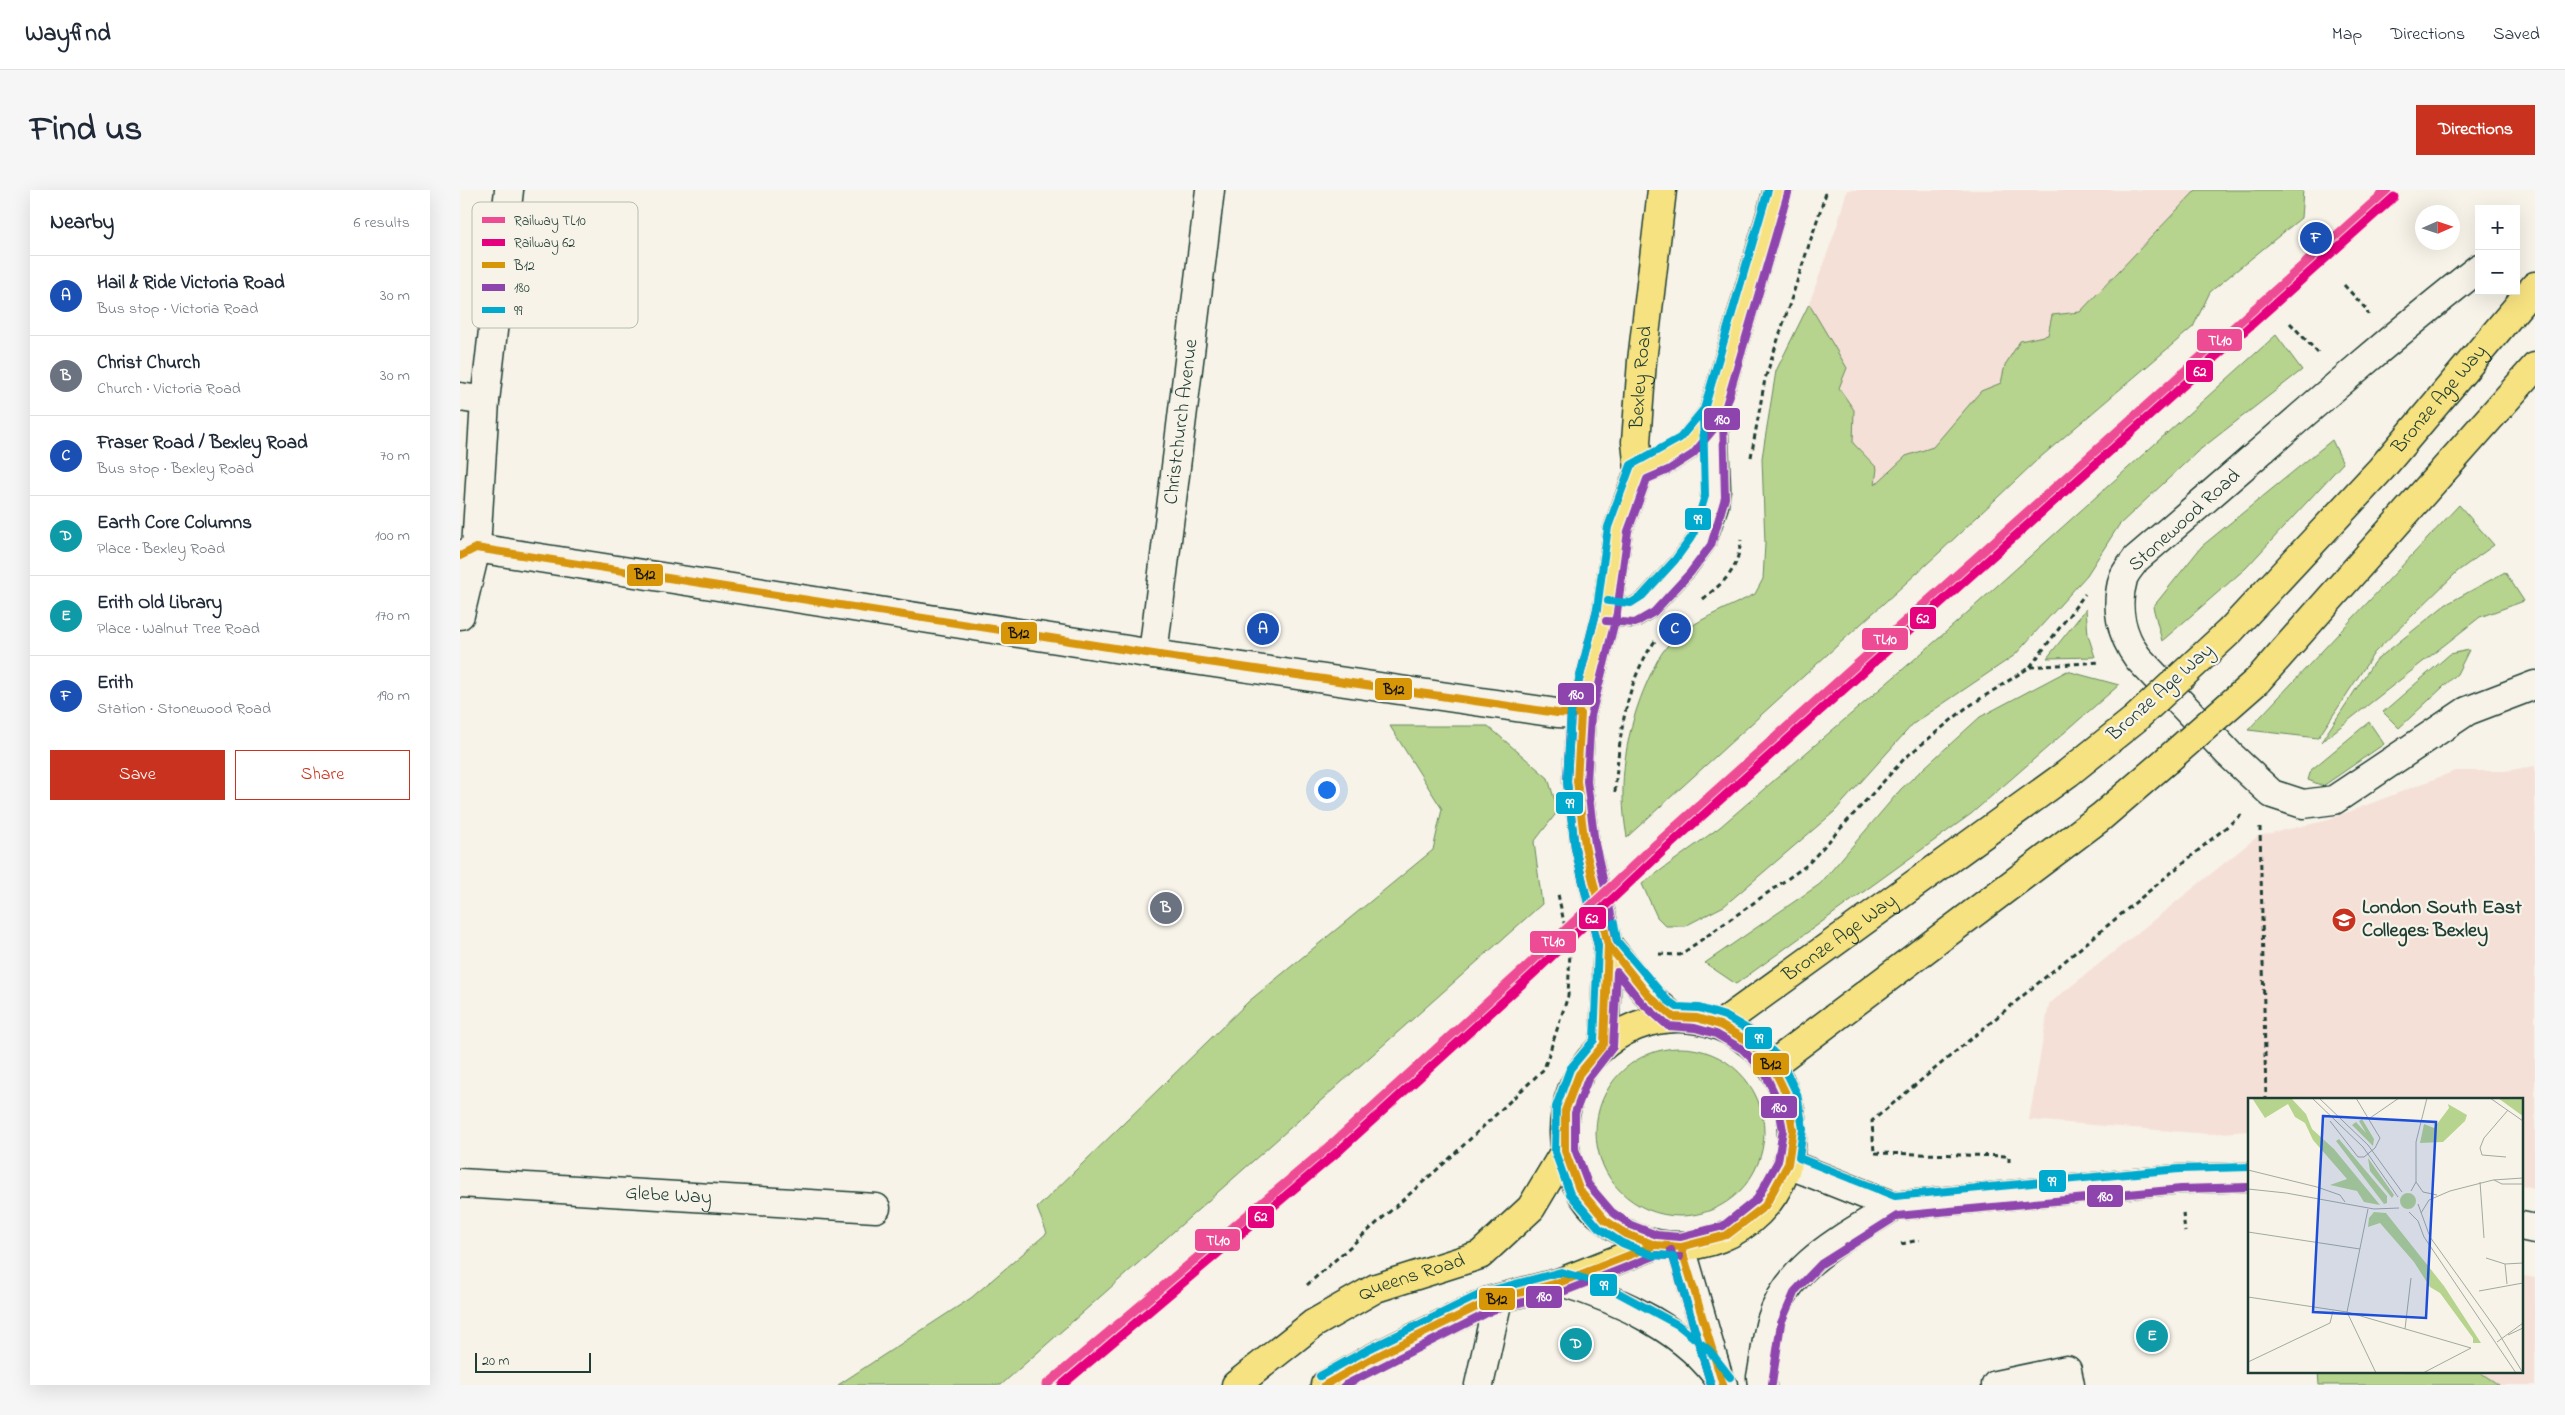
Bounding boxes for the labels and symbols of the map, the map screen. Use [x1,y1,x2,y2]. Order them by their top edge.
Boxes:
legend [472,202,638,328]
north arrow [2415,205,2460,250]
text: Railway TL10 [514,211,586,233]
pin: F [2300,219,2332,257]
text: Railway 62 [514,233,575,255]
text: B12 [513,256,535,277]
text: 180 [514,278,530,299]
text: 99 [514,301,523,322]
street label: Bexley Road [1622,324,1661,431]
line badge: TL10 [2196,328,2243,352]
text: TL10 [2208,331,2232,352]
street label: Christchurch Avenue [1157,337,1206,506]
street label: Bronze Age Way [2384,338,2494,461]
line badge: 62 [2185,359,2214,383]
text: 62 [2192,362,2207,383]
line badge: 180 [1703,407,1741,431]
text: 180 [1714,410,1730,431]
street label: Stonewood Road [2122,463,2248,579]
line badge: 99 [1684,507,1712,531]
text: 99 [1693,510,1703,531]
line badge: B12 [626,563,664,587]
text: B12 [634,565,655,586]
line badge: 62 [1909,606,1937,630]
text: 62 [1915,609,1930,630]
pin: A [1247,610,1279,648]
pin: C [1659,610,1691,648]
line badge: B12 [1000,621,1038,645]
text: B12 [1008,624,1029,645]
line badge: TL10 [1861,627,1909,651]
text: TL10 [1873,630,1897,651]
street label: Bronze Age Way [2100,637,2222,750]
line badge: B12 [1374,677,1413,701]
text: B12 [1383,680,1404,701]
line badge: 180 [1557,682,1595,706]
text: 180 [1568,685,1584,706]
your location [1314,777,1340,803]
line badge: 99 [1555,791,1584,815]
text: 99 [1565,794,1575,815]
street label: Bronze Age Way [1776,887,1903,990]
pin: B [1150,889,1182,927]
place label: London South East Colleges: Bexley [2362,894,2522,947]
line badge: 62 [1578,906,1607,930]
school or university icon: London South East Colleges: Bexley [2331,907,2357,933]
text: 62 [1584,909,1599,930]
line badge: TL10 [1529,930,1577,954]
text: TL10 [1541,932,1565,953]
line badge: 99 [1744,1026,1773,1050]
text: 99 [1754,1029,1764,1050]
line badge: B12 [1752,1052,1790,1076]
text: B12 [1760,1055,1781,1076]
line badge: 180 [1760,1095,1798,1119]
text: 180 [1771,1098,1787,1119]
inset map [2248,1098,2522,1372]
line badge: 99 [2038,1169,2067,1193]
text: 99 [2047,1172,2057,1193]
street label: Glebe Way [624,1178,713,1213]
line badge: 180 [2086,1184,2124,1208]
text: 180 [2097,1187,2113,1208]
line badge: 62 [1247,1205,1275,1229]
text: 62 [1253,1207,1268,1228]
line badge: TL10 [1194,1228,1241,1252]
text: TL10 [1206,1231,1230,1252]
street label: Queens Road [1353,1246,1469,1310]
line badge: 99 [1589,1273,1618,1297]
text: 99 [1599,1276,1609,1297]
line badge: 180 [1525,1285,1563,1309]
line badge: B12 [1478,1287,1516,1311]
text: 180 [1536,1287,1552,1308]
text: B12 [1486,1290,1507,1311]
pin: E [2136,1317,2168,1355]
pin: D [1560,1325,1592,1363]
scale bar [475,1350,591,1373]

